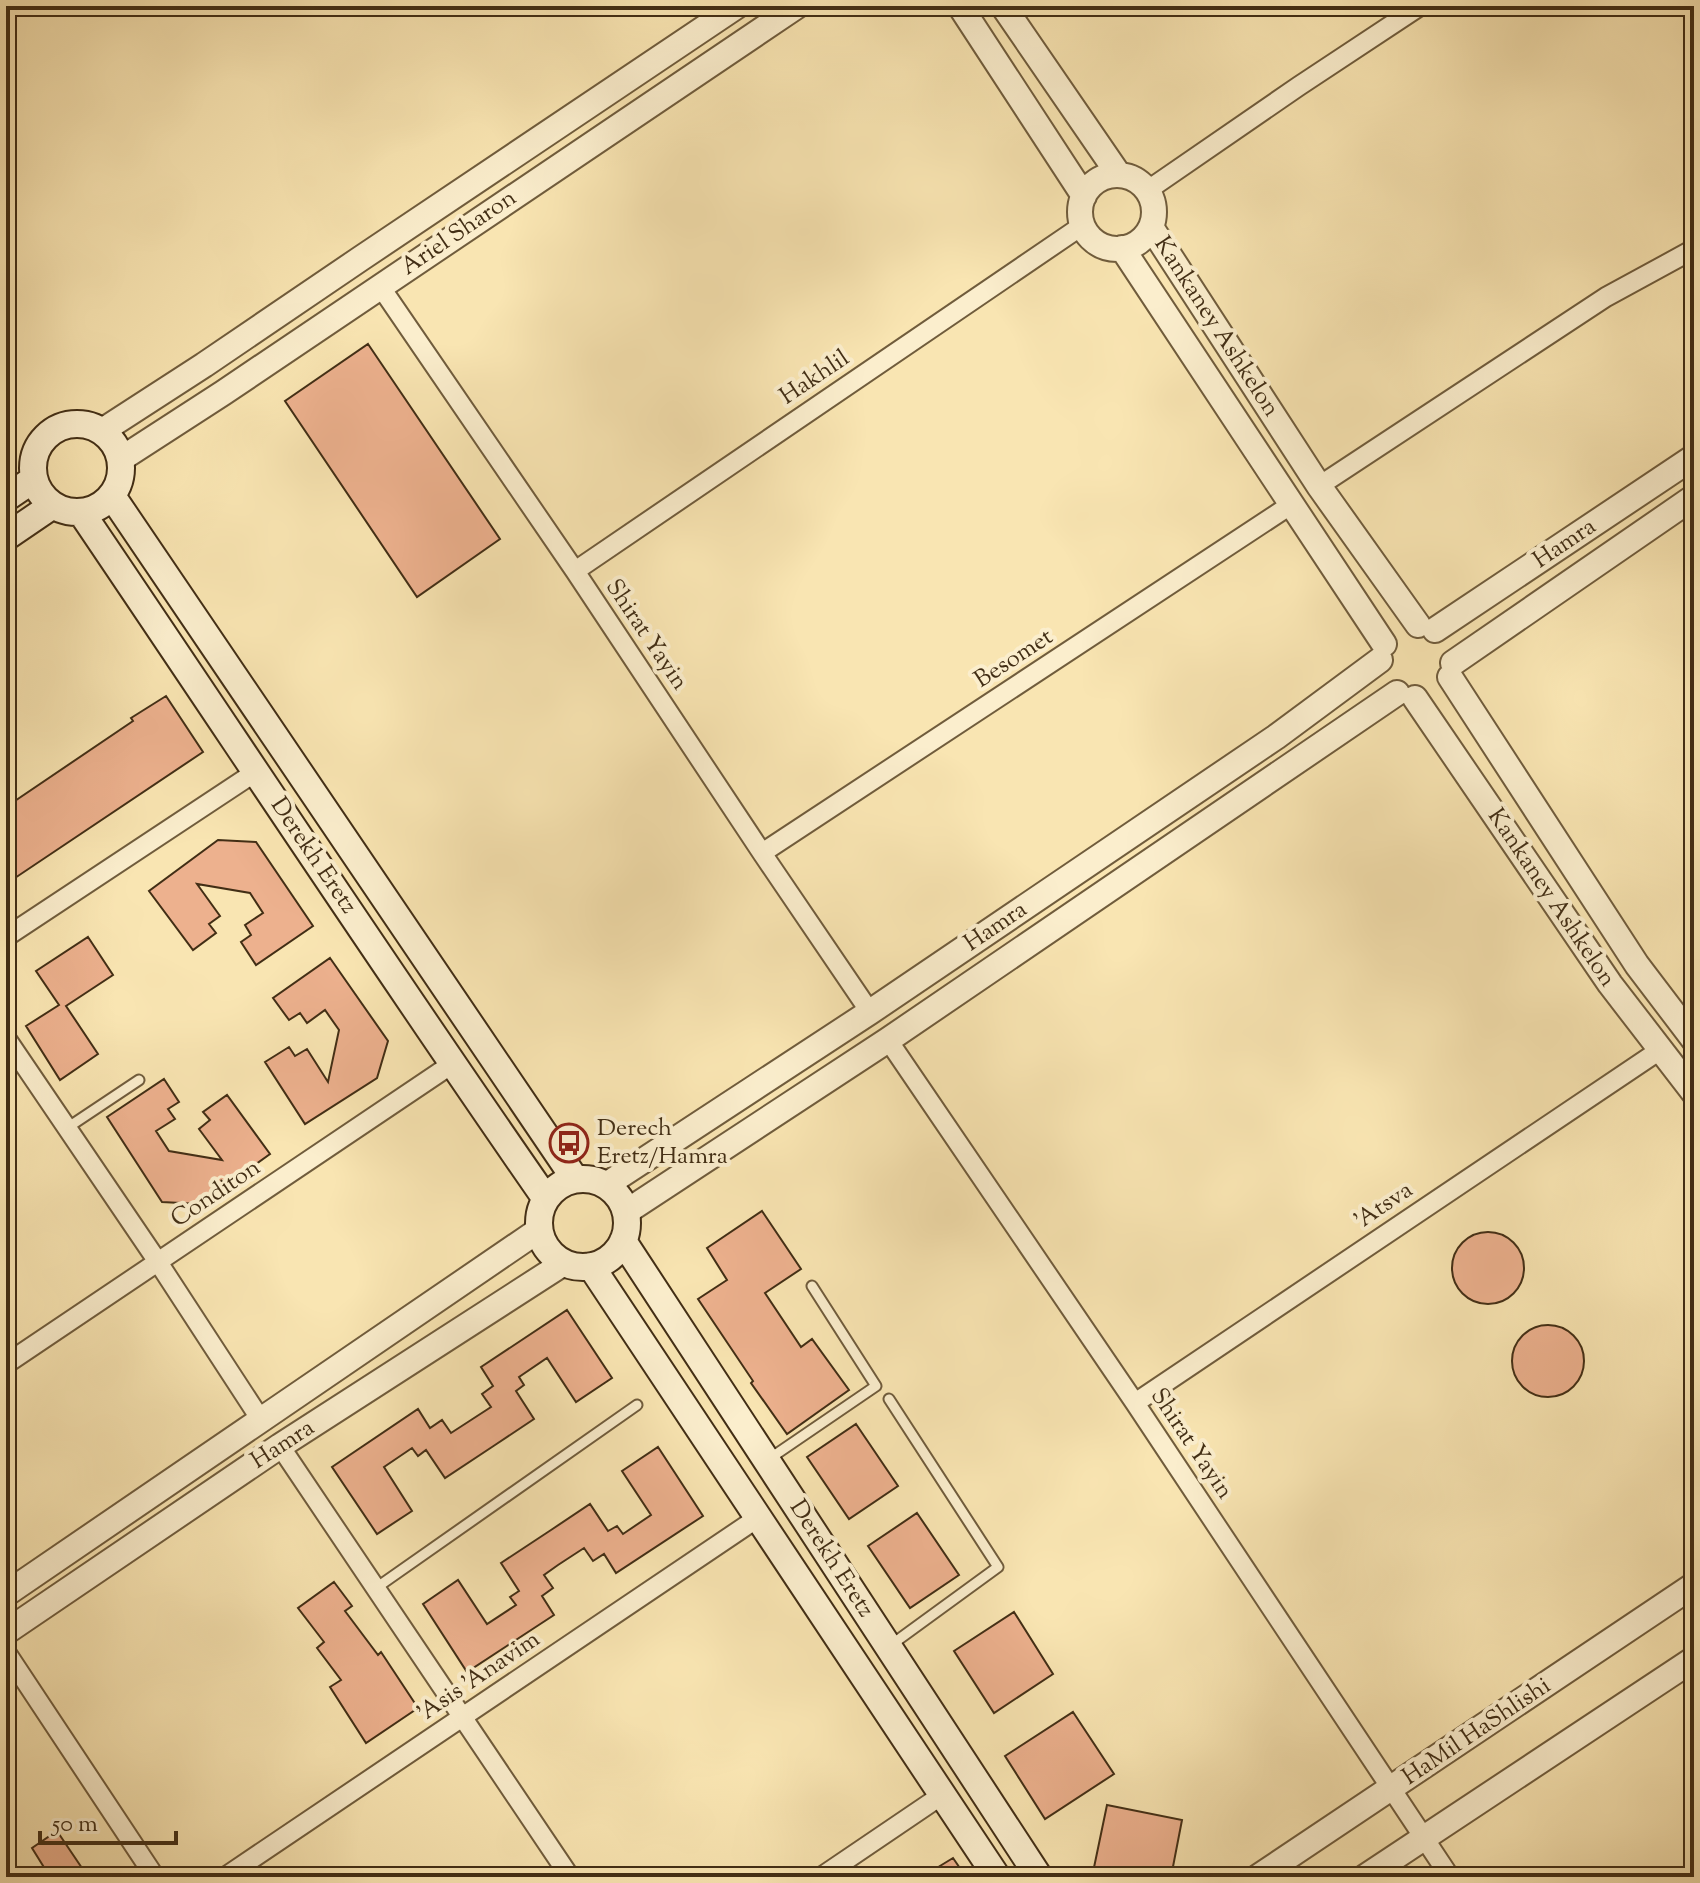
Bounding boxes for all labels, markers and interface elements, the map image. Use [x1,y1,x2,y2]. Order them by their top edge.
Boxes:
street label: Ariel Sharon [394,182,524,284]
street label: Kankaney Ashkelon [1145,230,1287,424]
street label: Hakhlil [773,342,857,414]
street label: Hamra [1527,510,1603,578]
street label: Shirat Yayin [596,573,696,697]
street label: Besomet [968,621,1060,697]
street label: Derekh Eretz [261,791,365,921]
street label: Kankaney Ashkelon [1478,802,1624,994]
street label: Hamra [958,893,1034,961]
place label: Derech Eretz/Hamra [597,1112,728,1174]
bus stop icon: Derech Eretz/Hamra [548,1122,590,1164]
street label: Conditon [164,1152,268,1236]
street label: 'Atsva [1348,1174,1420,1238]
street label: Shirat Yayin [1141,1382,1241,1506]
street label: Hamra [244,1412,322,1478]
street label: Derekh Eretz [780,1493,882,1625]
street label: 'Asis 'Anavim [411,1623,547,1731]
street label: HaMil HaShlishi [1396,1670,1558,1794]
scale bar [40,1795,176,1845]
text: 50 m [50,1808,98,1842]

